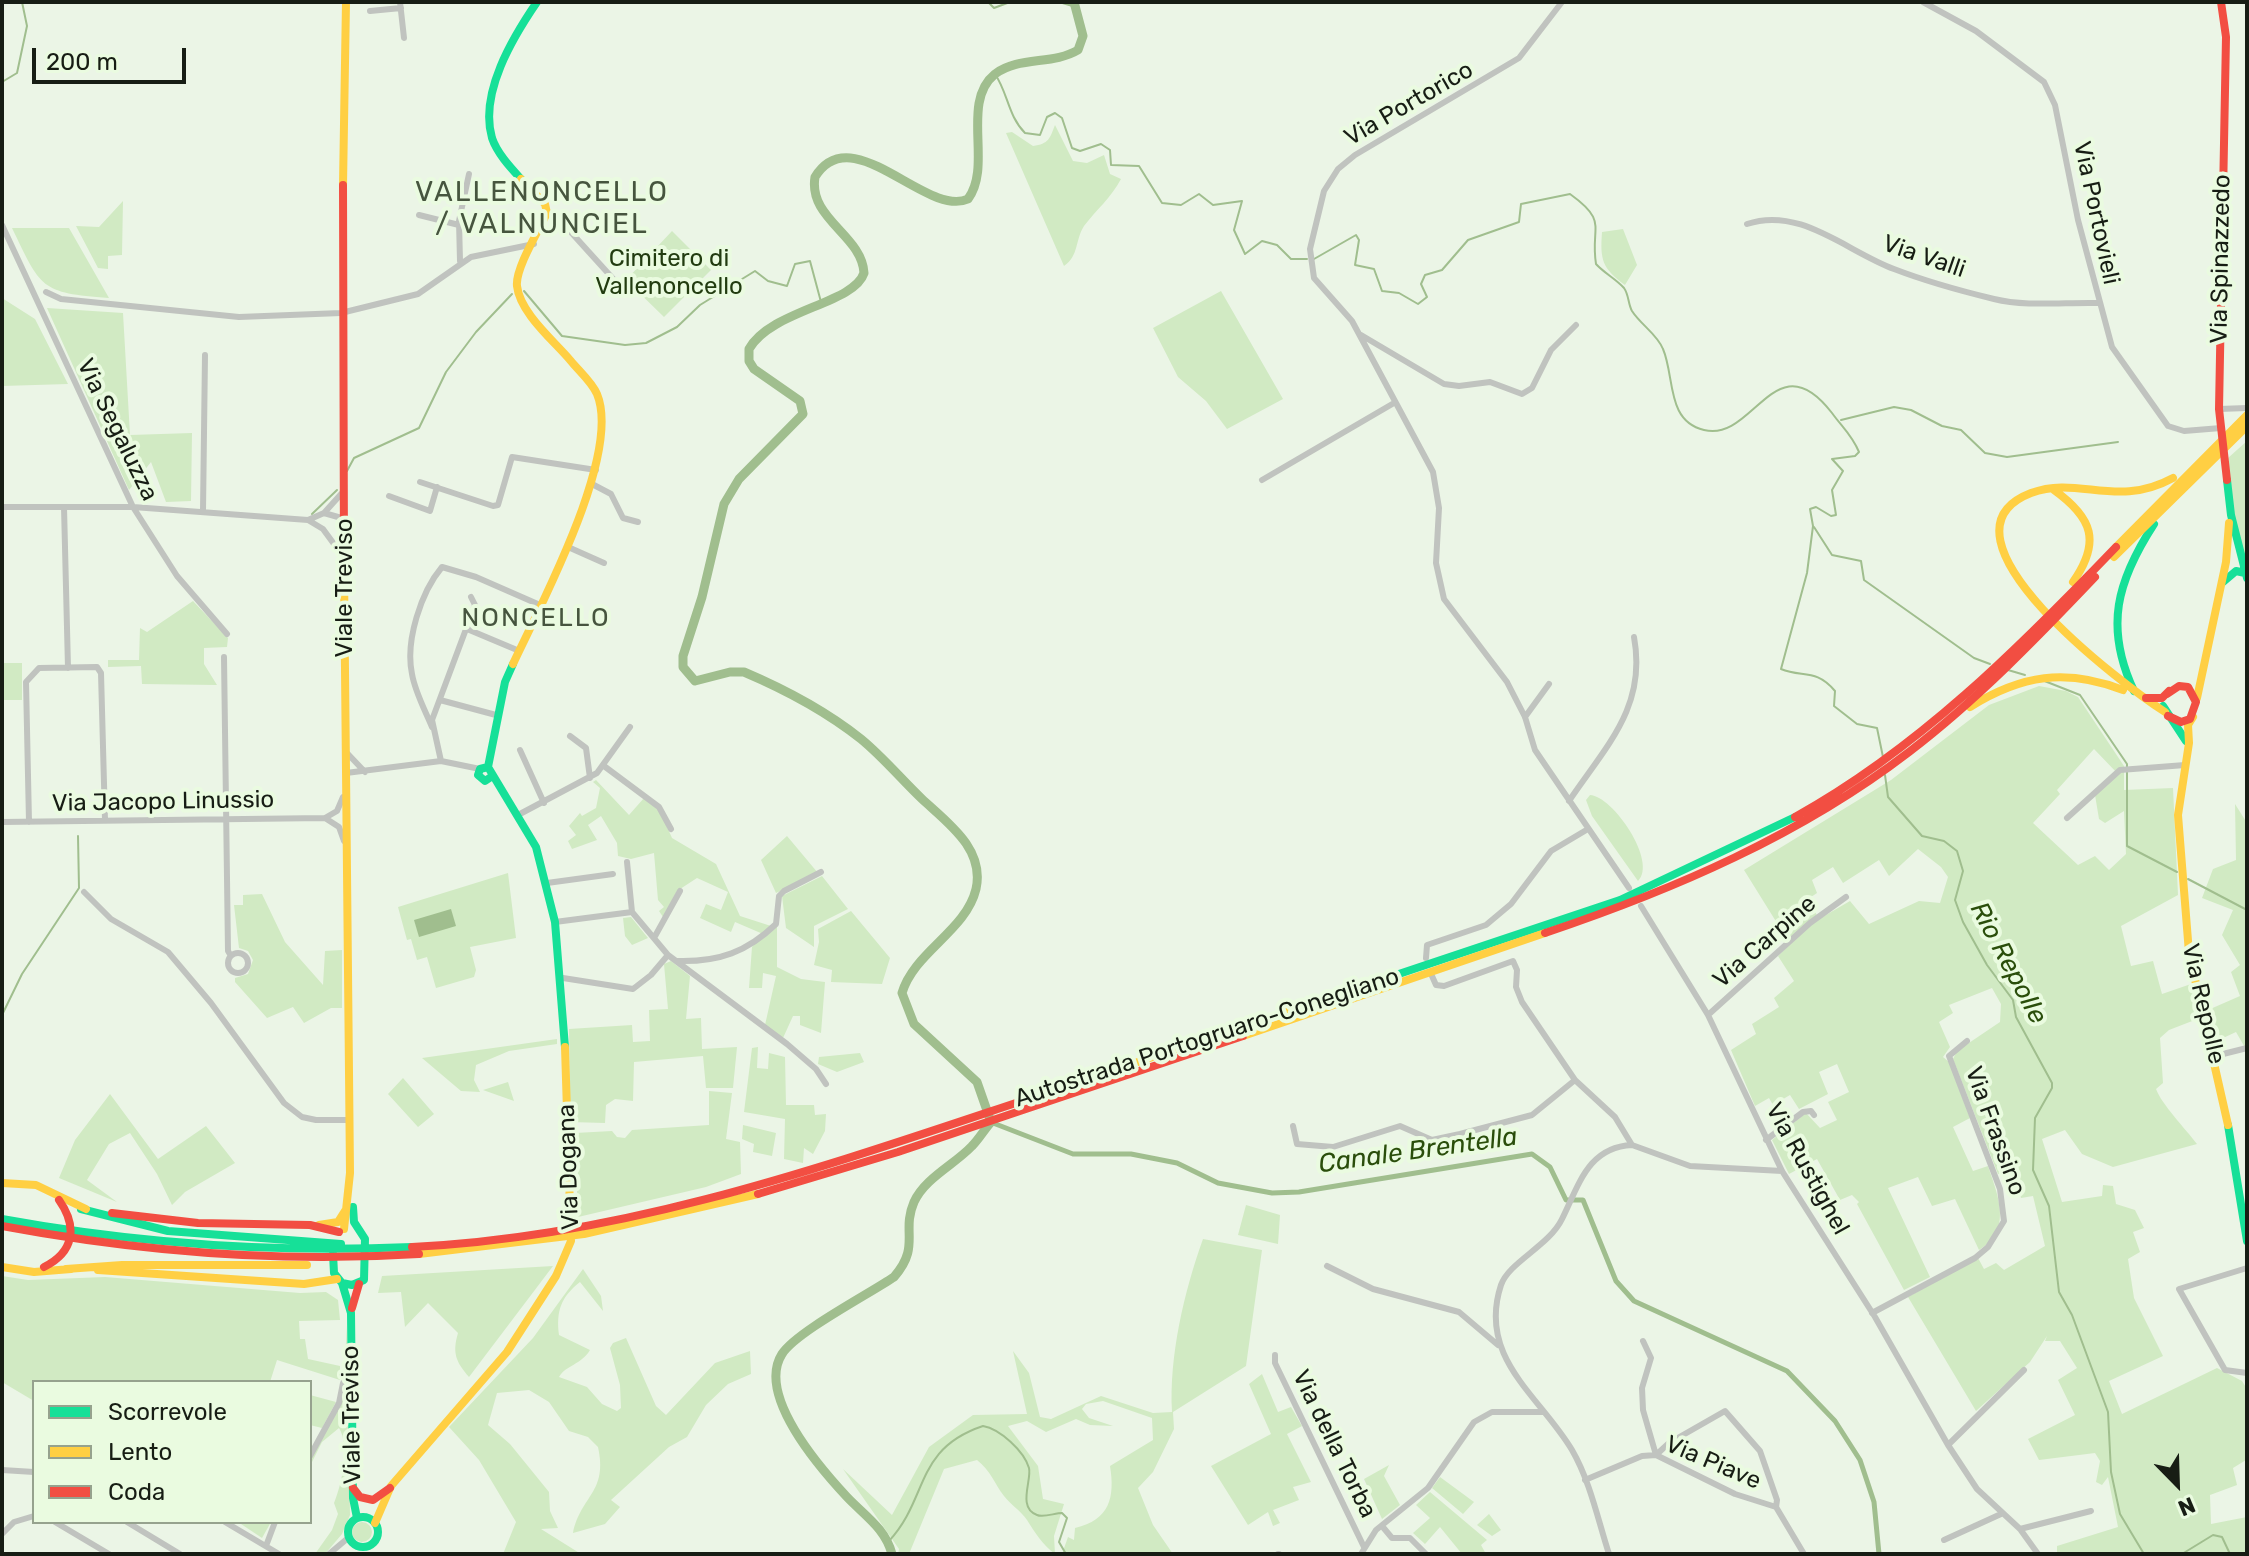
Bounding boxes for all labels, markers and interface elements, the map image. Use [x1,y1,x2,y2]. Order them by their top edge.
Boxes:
scale bar [36,32,190,82]
text: 200 m [46,48,118,76]
street label: Via Portorico [1340,56,1478,152]
street label: Via Portovieli [2067,139,2125,287]
street label: Via Spinazzedo [2205,174,2237,344]
district label: VALLENONCELLO / VALNUNCIEL [415,176,669,242]
street label: Via Valli [1879,229,1969,285]
park label: Cimitero di Vallenoncello [595,245,743,301]
street label: Via Segaluzza [70,354,164,506]
street label: Viale Treviso [331,519,359,657]
district label: NONCELLO [461,602,611,634]
street label: Via Jacopo Linussio [52,786,274,818]
street label: Via Carpine [1708,889,1822,995]
water label: Rio Repolle [1963,897,2053,1029]
street label: Via Repolle [2175,941,2231,1067]
street label: Autostrada Portogruaro-Conegliano [1011,962,1403,1114]
street label: Via Frassino [1958,1063,2032,1199]
street label: Via Rustighel [1759,1098,1855,1240]
street label: Via Dogana [552,1103,586,1231]
water label: Canale Brentella [1317,1122,1519,1180]
street label: Viale Treviso [336,1345,368,1485]
street label: Via della Torba [1286,1365,1382,1523]
legend [32,1380,312,1524]
text: Scorrevole [108,1398,227,1426]
street label: Via Piave [1661,1430,1765,1496]
text: Lento [108,1438,172,1466]
north arrow [2137,1444,2217,1524]
text: Coda [108,1478,165,1506]
text: N [2174,1491,2199,1522]

